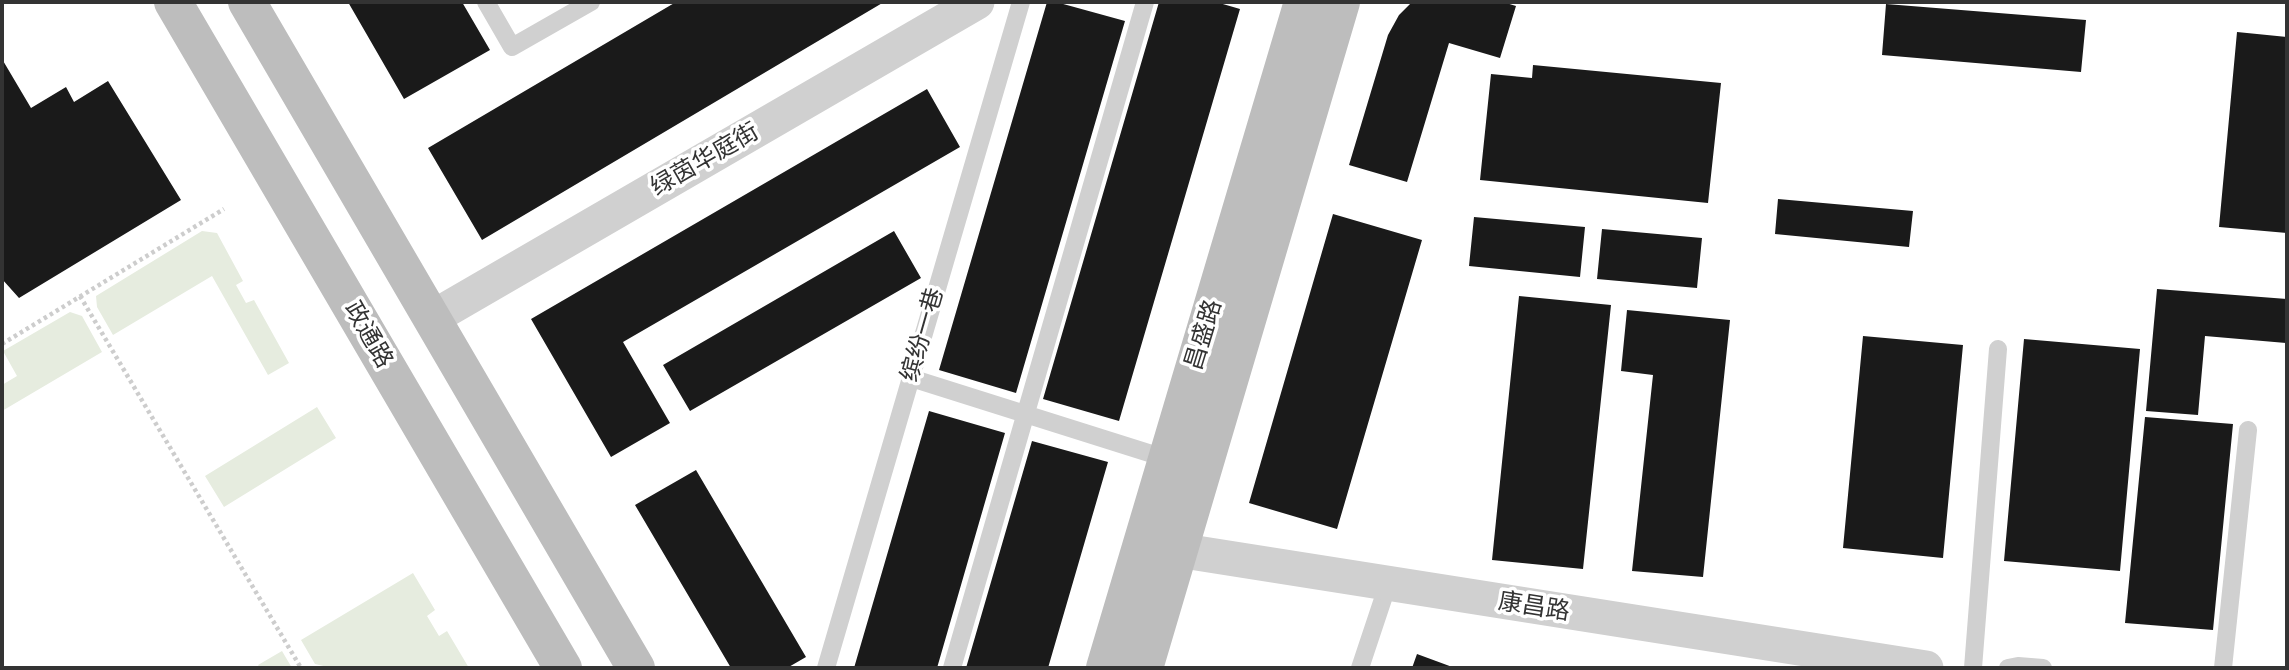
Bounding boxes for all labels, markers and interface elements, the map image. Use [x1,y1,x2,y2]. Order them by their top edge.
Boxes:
street label: 绿茵华庭街 [646,118,764,202]
street label: 缤纷一巷 [896,285,950,385]
street label: 昌盛路 [1180,296,1228,374]
street label: 政通路 [338,297,398,373]
street label: 康昌路 [1496,587,1572,627]

